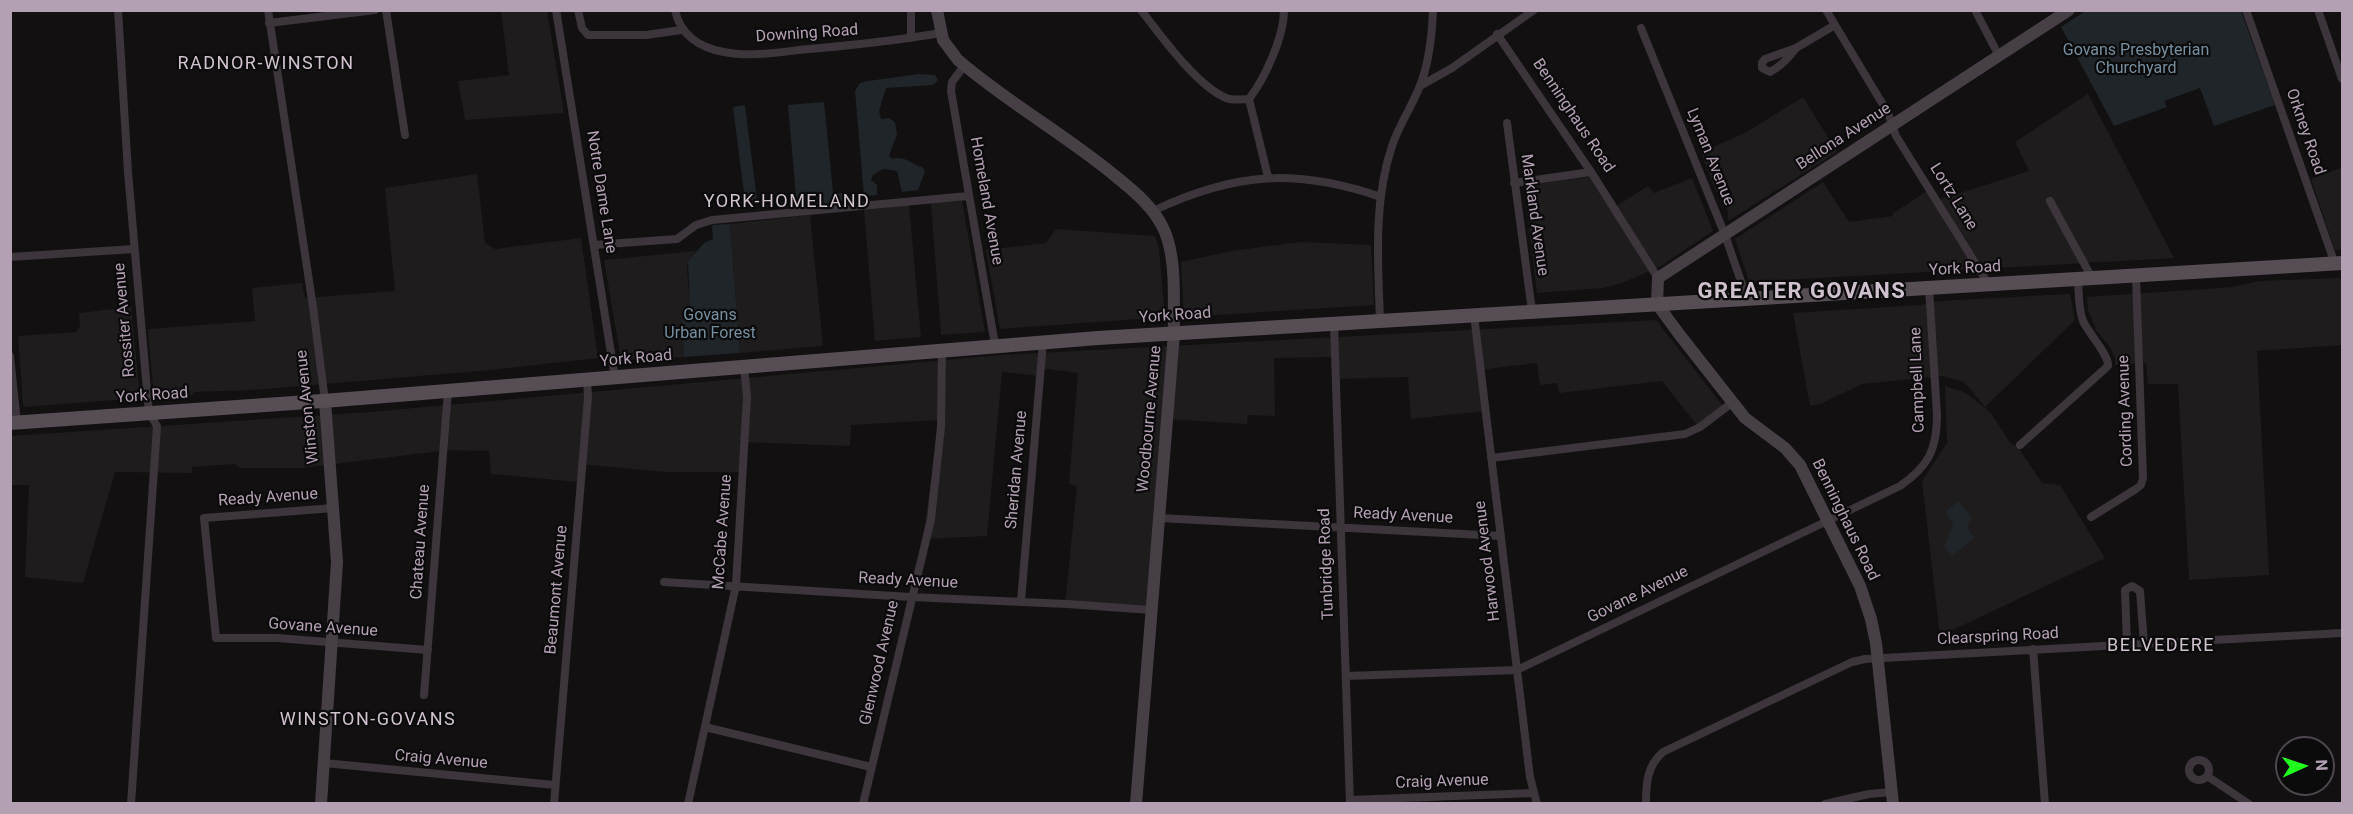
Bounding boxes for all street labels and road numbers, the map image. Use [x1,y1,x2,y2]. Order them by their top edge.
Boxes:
street label: Downing Road [755,21,859,47]
street label: Benninghaus Road [1528,55,1618,177]
street label: Orkney Road [2281,86,2329,178]
street label: Bellona Avenue [1793,99,1895,175]
street label: Lyman Avenue [1682,106,1738,208]
street label: Notre Dame Lane [582,129,620,255]
street label: Homeland Avenue [965,135,1007,267]
street label: Markland Avenue [1516,153,1552,277]
street label: Lortz Lane [1925,160,1981,234]
street label: York Road [1928,258,2002,280]
street label: Rossiter Avenue [110,262,140,378]
street label: York Road [1138,304,1212,328]
street label: Campbell Lane [1907,327,1929,433]
street label: Woodbourne Avenue [1134,345,1166,493]
street label: York Road [599,346,673,372]
street label: Winston Avenue [292,349,324,465]
street label: Cording Avenue [2114,355,2138,467]
street label: York Road [115,384,189,408]
street label: Sheridan Avenue [1002,410,1032,530]
street label: Benninghaus Road [1807,456,1883,584]
street label: McCabe Avenue [709,474,737,590]
street label: Chateau Avenue [407,484,435,600]
street label: Ready Avenue [217,485,319,511]
street label: Harwood Avenue [1471,500,1505,622]
street label: Ready Avenue [1353,504,1453,528]
street label: Tunbridge Road [1315,508,1339,620]
street label: Beaumont Avenue [542,525,572,655]
street label: Govane Avenue [1584,562,1692,628]
street label: Ready Avenue [858,569,958,593]
street label: Glenwood Avenue [856,599,904,727]
street label: Govane Avenue [268,615,378,641]
street label: Clearspring Road [1937,624,2059,650]
street label: Craig Avenue [394,746,488,774]
street label: Craig Avenue [1395,771,1489,793]

